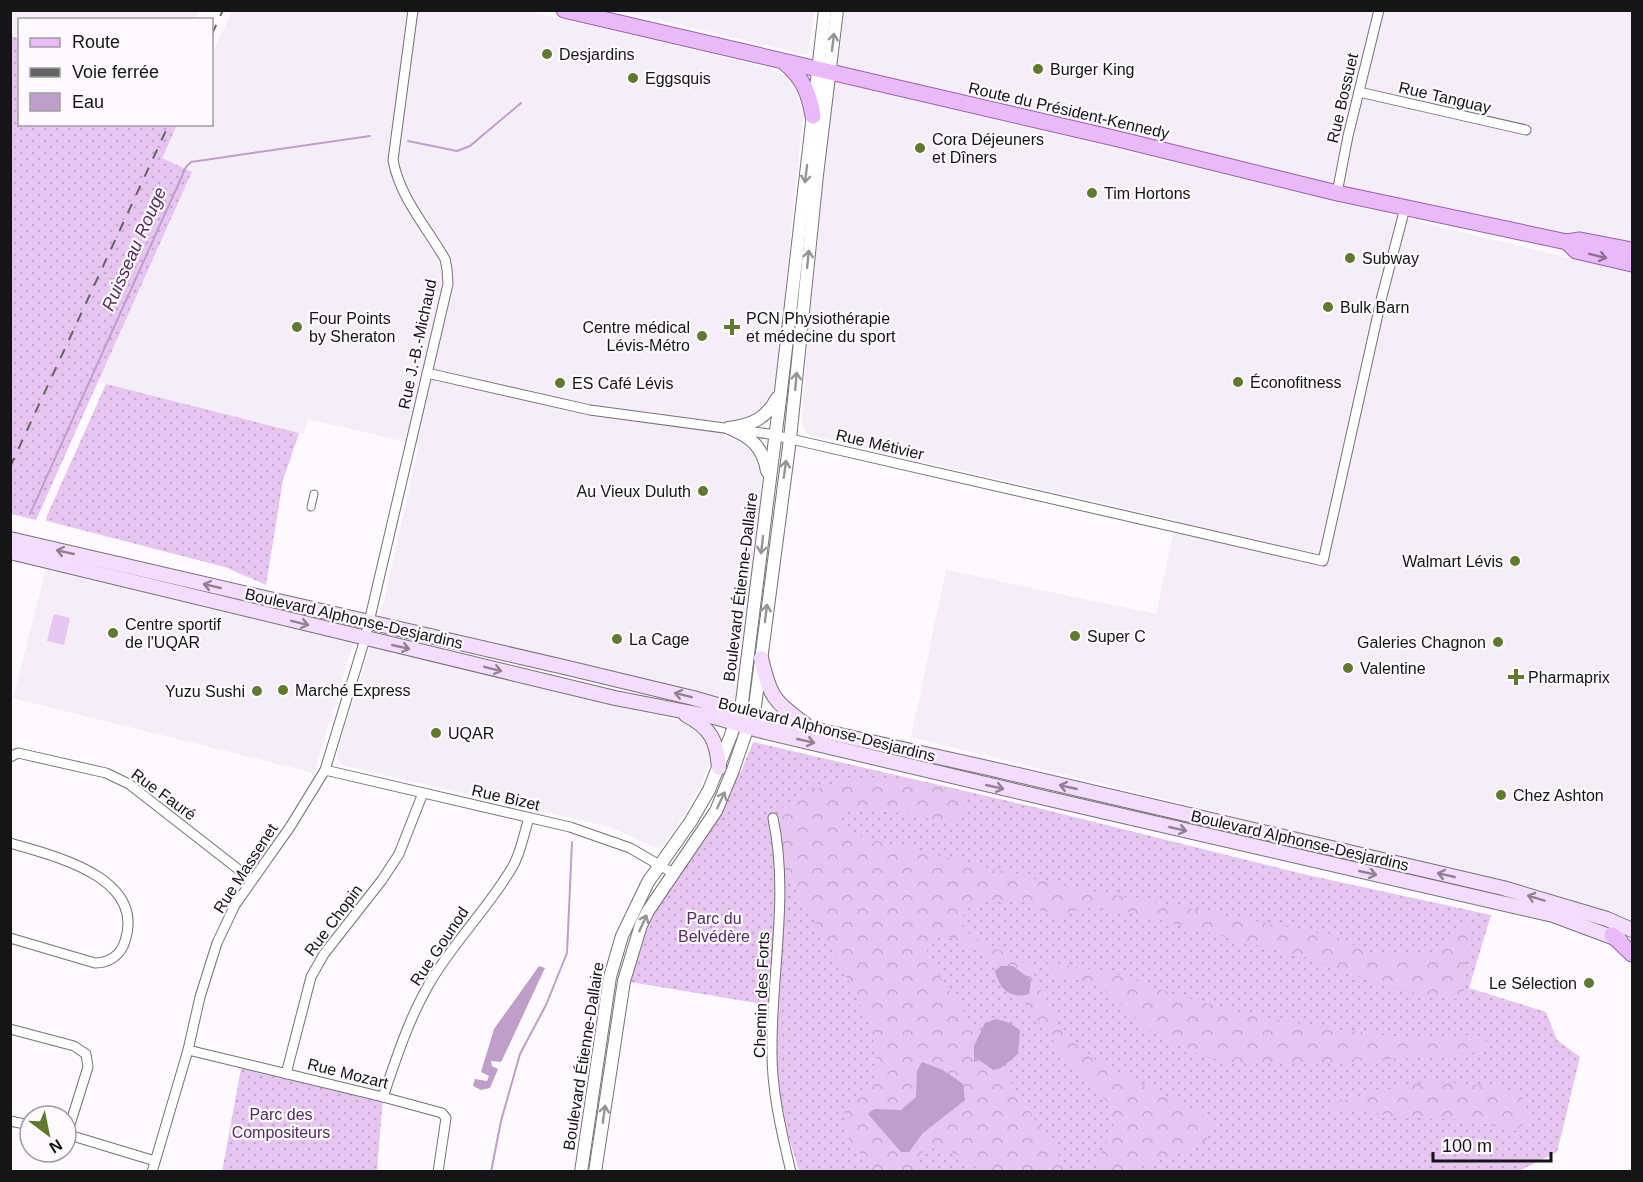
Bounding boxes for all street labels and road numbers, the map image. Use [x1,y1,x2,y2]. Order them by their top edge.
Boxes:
street label: Rue Bossuet [1324,51,1361,145]
street label: Route du Président-Kennedy [967,79,1171,142]
street label: Rue Tanguay [1397,79,1493,116]
street label: Rue J.-B.-Michaud [395,278,440,411]
street label: Rue Métivier [834,426,926,463]
street label: Boulevard Étienne-Dallaire [719,491,761,683]
street label: Boulevard Alphonse-Desjardins [243,585,465,652]
street label: Boulevard Alphonse-Desjardins [717,694,937,765]
street label: Rue Fauré [128,765,199,824]
street label: Rue Bizet [470,781,542,814]
street label: Boulevard Alphonse-Desjardins [1189,807,1411,874]
street label: Rue Massenet [210,820,281,916]
street label: Rue Chopin [301,881,366,959]
street label: Rue Gounod [407,904,472,989]
street label: Chemin des Forts [751,932,772,1058]
street label: Boulevard Étienne-Dallaire [559,960,607,1151]
street label: Rue Mozart [306,1055,391,1092]

